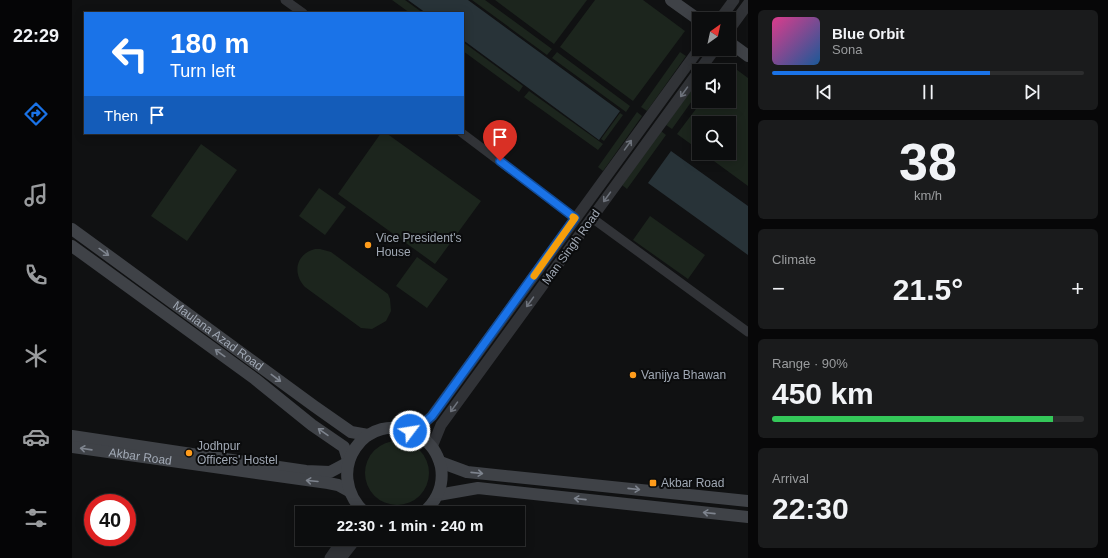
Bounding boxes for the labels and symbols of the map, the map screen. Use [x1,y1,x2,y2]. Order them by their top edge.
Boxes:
north arrow [692,12,736,56]
one-way arrow [679,86,688,97]
pin [483,120,517,161]
one-way arrow [624,140,633,151]
one-way arrow [603,191,611,202]
street label: Man Singh Road [539,207,603,287]
place label: Vice President's House [376,231,461,259]
marker: Vice President's House [363,240,373,250]
one-way arrow [98,248,109,256]
one-way arrow [526,296,535,307]
street label: Maulana Azad Road [170,298,266,373]
one-way arrow [215,349,226,357]
place label: Vanijya Bhawan [641,368,726,382]
marker: Vanijya Bhawan [628,370,638,380]
one-way arrow [271,374,282,382]
one-way arrow [450,401,458,412]
position arrow [389,410,431,452]
one-way arrow [318,428,329,436]
place label: Jodhpur Officers' Hostel [197,439,278,467]
one-way arrow [80,445,93,453]
street label: Akbar Road [108,445,173,468]
marker: Jodhpur Officers' Hostel [184,448,194,458]
one-way arrow [470,469,483,477]
place label: Akbar Road [661,476,724,490]
one-way arrow [306,478,319,485]
marker: Akbar Road [648,478,658,488]
one-way arrow [627,485,640,493]
speed limit sign: 40 [84,494,136,546]
one-way arrow [574,495,587,503]
one-way arrow [703,509,716,517]

